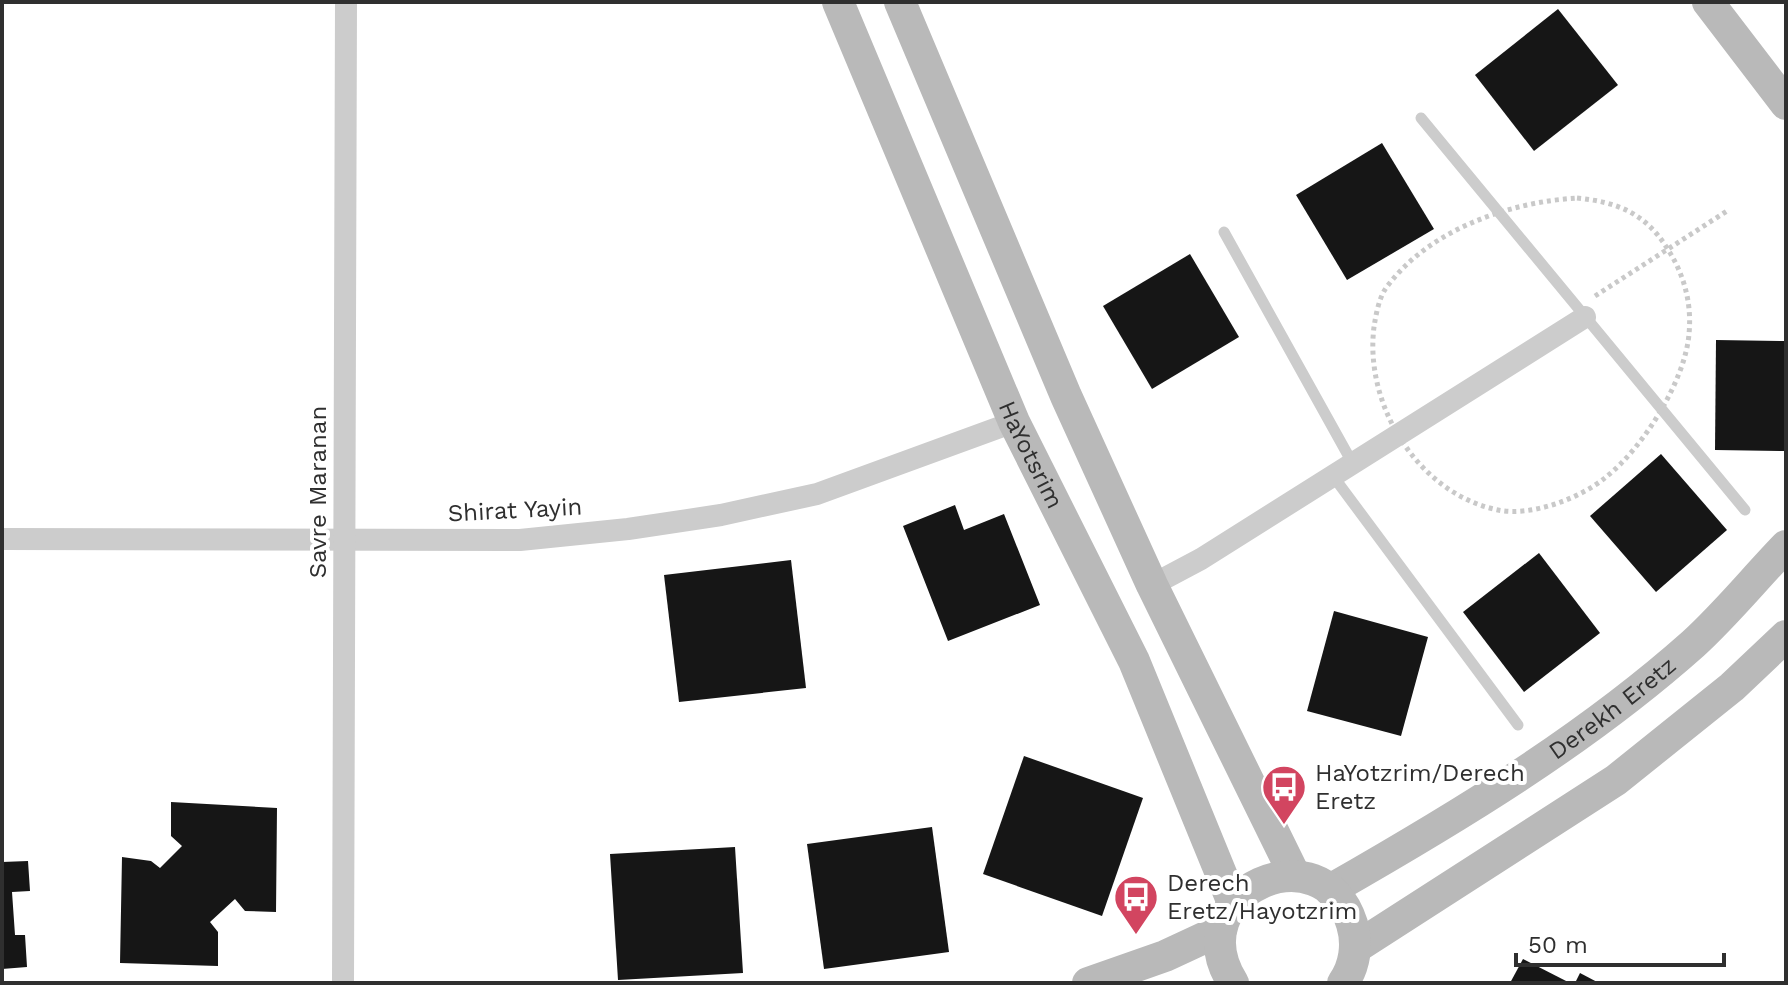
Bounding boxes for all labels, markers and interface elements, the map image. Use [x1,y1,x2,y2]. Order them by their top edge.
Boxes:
street label: HaYotsrim [993,397,1069,513]
street label: Savre Maranan [304,406,332,578]
street label: Shirat Yayin [447,492,583,528]
street label: Derekh Eretz [1543,651,1682,765]
place label: HaYotzrim/Derech Eretz [1315,759,1525,815]
bus stop icon: HaYotzrim/Derech Eretz [1260,763,1308,826]
place label: Derech Eretz/Hayotzrim [1167,869,1357,925]
bus stop icon: Derech Eretz/Hayotzrim [1112,873,1160,936]
scale bar [1516,917,1724,967]
text: 50 m [1528,931,1588,959]

